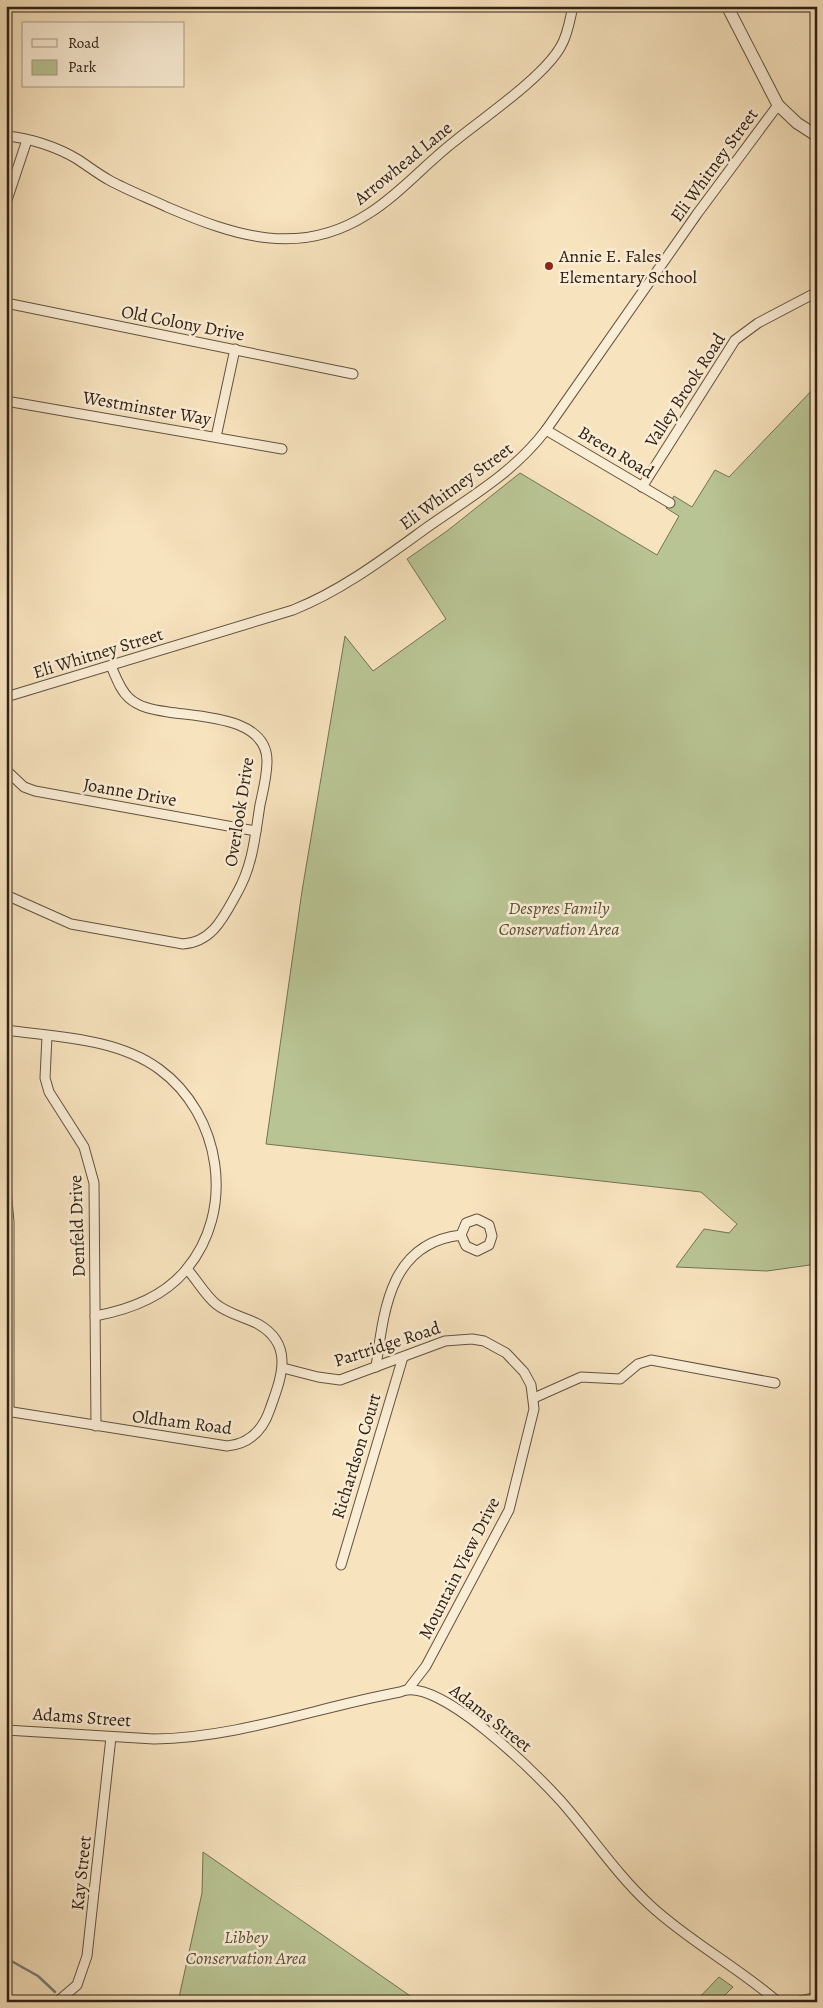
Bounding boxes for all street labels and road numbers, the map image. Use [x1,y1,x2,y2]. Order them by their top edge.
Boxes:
street label: Eli Whitney Street [665,103,763,227]
street label: Arrowhead Lane [348,116,457,211]
street label: Old Colony Drive [119,299,247,347]
street label: Valley Brook Road [639,328,731,453]
street label: Westminster Way [80,385,214,431]
street label: Breen Road [574,420,659,484]
street label: Eli Whitney Street [394,437,518,535]
street label: Eli Whitney Street [30,622,166,684]
street label: Overlook Drive [218,756,260,868]
street label: Joanne Drive [81,772,179,812]
street label: Denfeld Drive [63,1174,91,1278]
street label: Partridge Road [331,1315,444,1372]
street label: Richardson Court [326,1390,386,1522]
street label: Oldham Road [131,1404,234,1440]
street label: Mountain View Drive [413,1493,505,1643]
street label: Adams Street [444,1678,537,1758]
street label: Adams Street [31,1702,132,1732]
street label: Kay Street [65,1834,97,1912]

